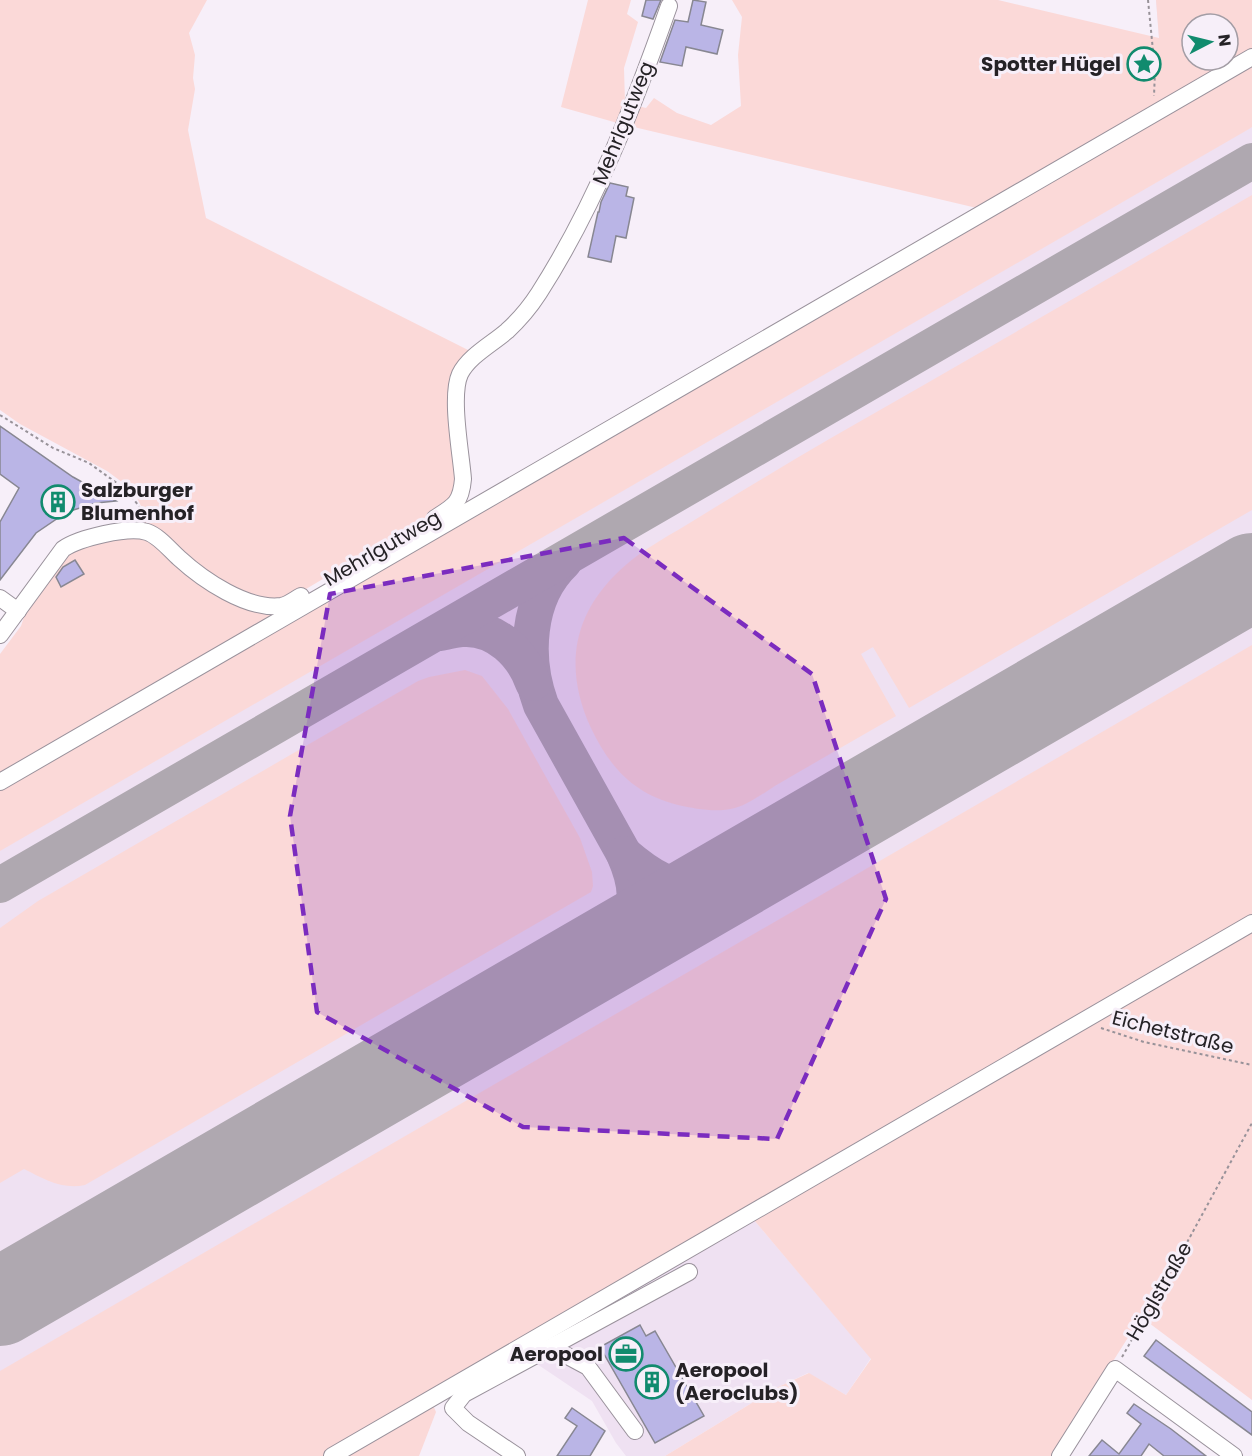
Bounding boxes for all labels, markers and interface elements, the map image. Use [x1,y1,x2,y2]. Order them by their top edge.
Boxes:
north arrow [1180,12,1240,72]
text: N [1212,33,1237,48]
place icon: Spotter Hügel [1126,46,1162,82]
place label: Spotter Hügel [981,50,1121,78]
street label: Mehrlgutweg [586,57,660,189]
place label: Salzburger Blumenhof [81,476,194,527]
building icon: Salzburger Blumenhof [40,484,76,520]
street label: Mehrlgutweg [318,503,446,593]
street label: Eichetstraße [1109,1003,1237,1061]
street label: Höglstraße [1119,1236,1199,1346]
office icon: Aeropool [608,1336,644,1372]
place label: Aeropool [510,1340,603,1368]
place label: Aeropool (Aeroclubs) [675,1356,799,1407]
building icon: Aeropool (Aeroclubs) [634,1364,670,1400]

